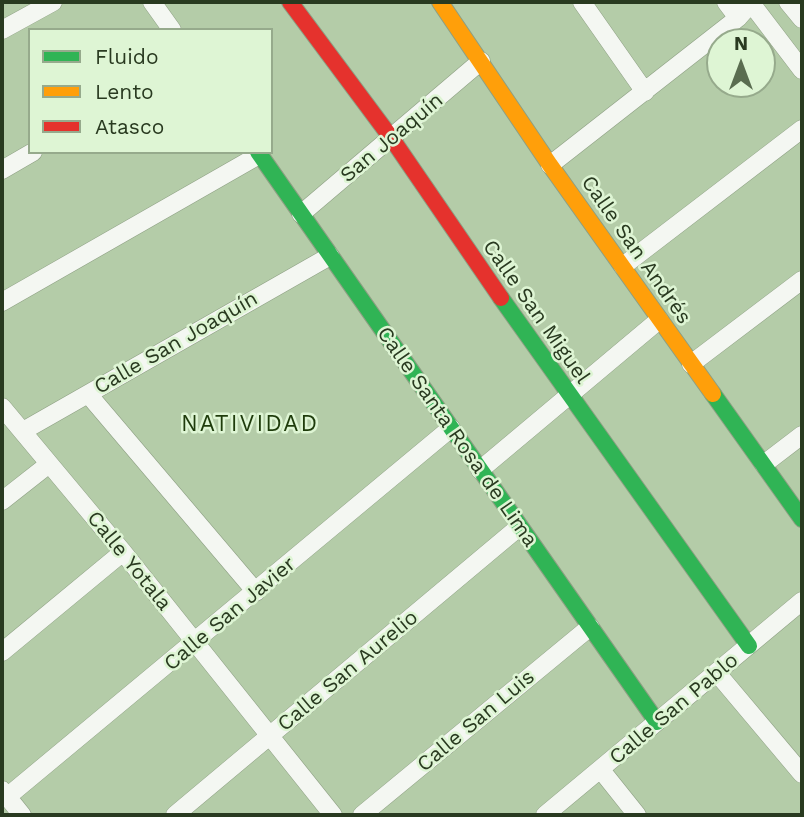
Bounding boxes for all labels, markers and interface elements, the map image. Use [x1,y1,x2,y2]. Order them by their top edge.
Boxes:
legend [28,28,273,154]
north arrow [706,28,776,98]
text: N [734,32,748,55]
text: Fluido [95,44,159,69]
text: Lento [95,79,154,104]
street label: San Joaquín [336,88,448,188]
text: Atasco [95,114,164,139]
street label: Calle San Andrés [575,171,697,329]
street label: Calle San Miguel [477,235,595,389]
street label: Calle San Joaquín [90,286,262,400]
street label: Calle Santa Rosa de Lima [371,322,543,552]
district label: NATIVIDAD [182,410,318,438]
street label: Calle Yotala [81,506,177,616]
street label: Calle San Javier [159,552,301,676]
street label: Calle San Aurelio [273,605,423,737]
street label: Calle San Pablo [604,648,744,770]
street label: Calle San Luis [412,665,540,777]

